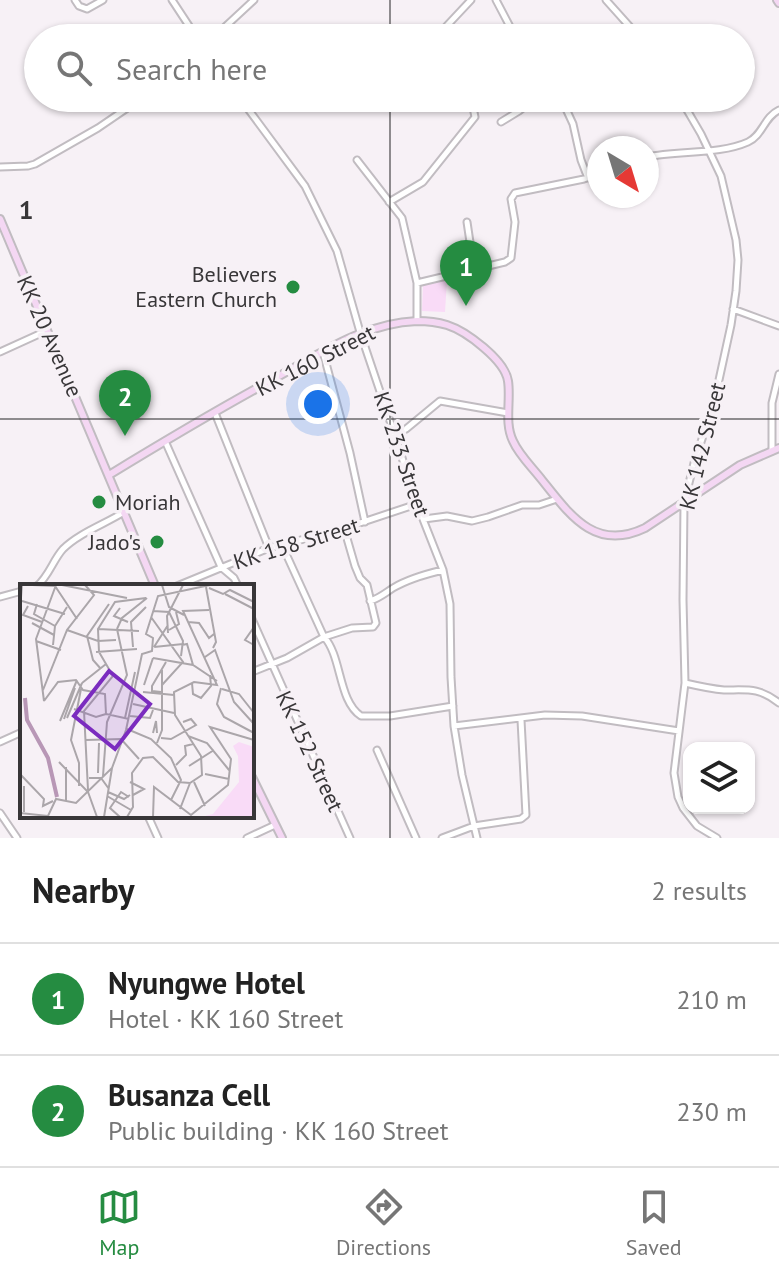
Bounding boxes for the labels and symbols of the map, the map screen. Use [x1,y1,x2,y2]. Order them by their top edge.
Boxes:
north arrow [587,136,659,208]
text: 1 [19,193,33,226]
pin: 1 [440,240,492,306]
place label: Believers Eastern Church [135,260,277,313]
street label: KK 20 Avenue [11,271,89,401]
marker: Believers Eastern Church [284,278,302,296]
street label: KK 160 Street [251,318,380,402]
pin: 2 [99,370,151,436]
street label: KK 142 Street [673,379,731,513]
your location [298,384,338,424]
street label: KK 233 Street [368,388,437,521]
place label: Moriah [115,488,181,516]
marker: Moriah [90,493,108,511]
street label: KK 158 Street [230,510,363,575]
place label: Jado's [88,528,141,556]
marker: Jado's [148,533,166,551]
inset map [20,584,254,818]
street label: KK 152 Street [270,686,350,816]

